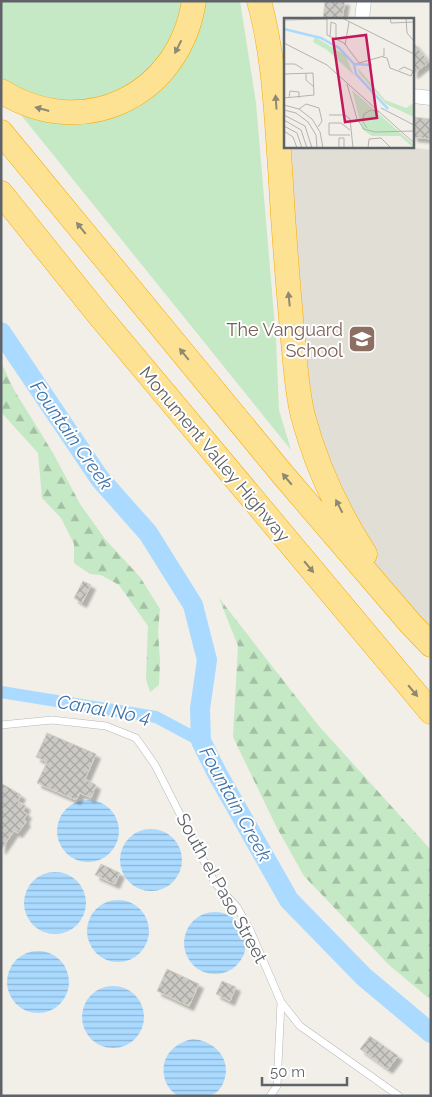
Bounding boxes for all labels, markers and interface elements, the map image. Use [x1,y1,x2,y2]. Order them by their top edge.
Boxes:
inset map [284,18,414,148]
one-way arrow [174,40,182,54]
one-way arrow [271,94,279,110]
one-way arrow [34,105,49,113]
one-way arrow [75,222,86,235]
one-way arrow [285,291,293,307]
place label: The Vanguard School [227,319,343,361]
school or university icon: The Vanguard School [347,324,377,354]
one-way arrow [178,348,189,361]
street label: Monument Valley Highway [135,362,295,546]
water label: Fountain Creek [26,376,118,494]
one-way arrow [281,474,293,486]
one-way arrow [335,499,343,514]
one-way arrow [303,560,315,572]
one-way arrow [408,685,419,698]
water label: Canal No 4 [56,690,152,728]
water label: Fountain Creek [195,743,277,865]
street label: South el Paso Street [172,810,272,966]
scale bar [262,1054,347,1086]
text: 50 m [270,1063,305,1081]

